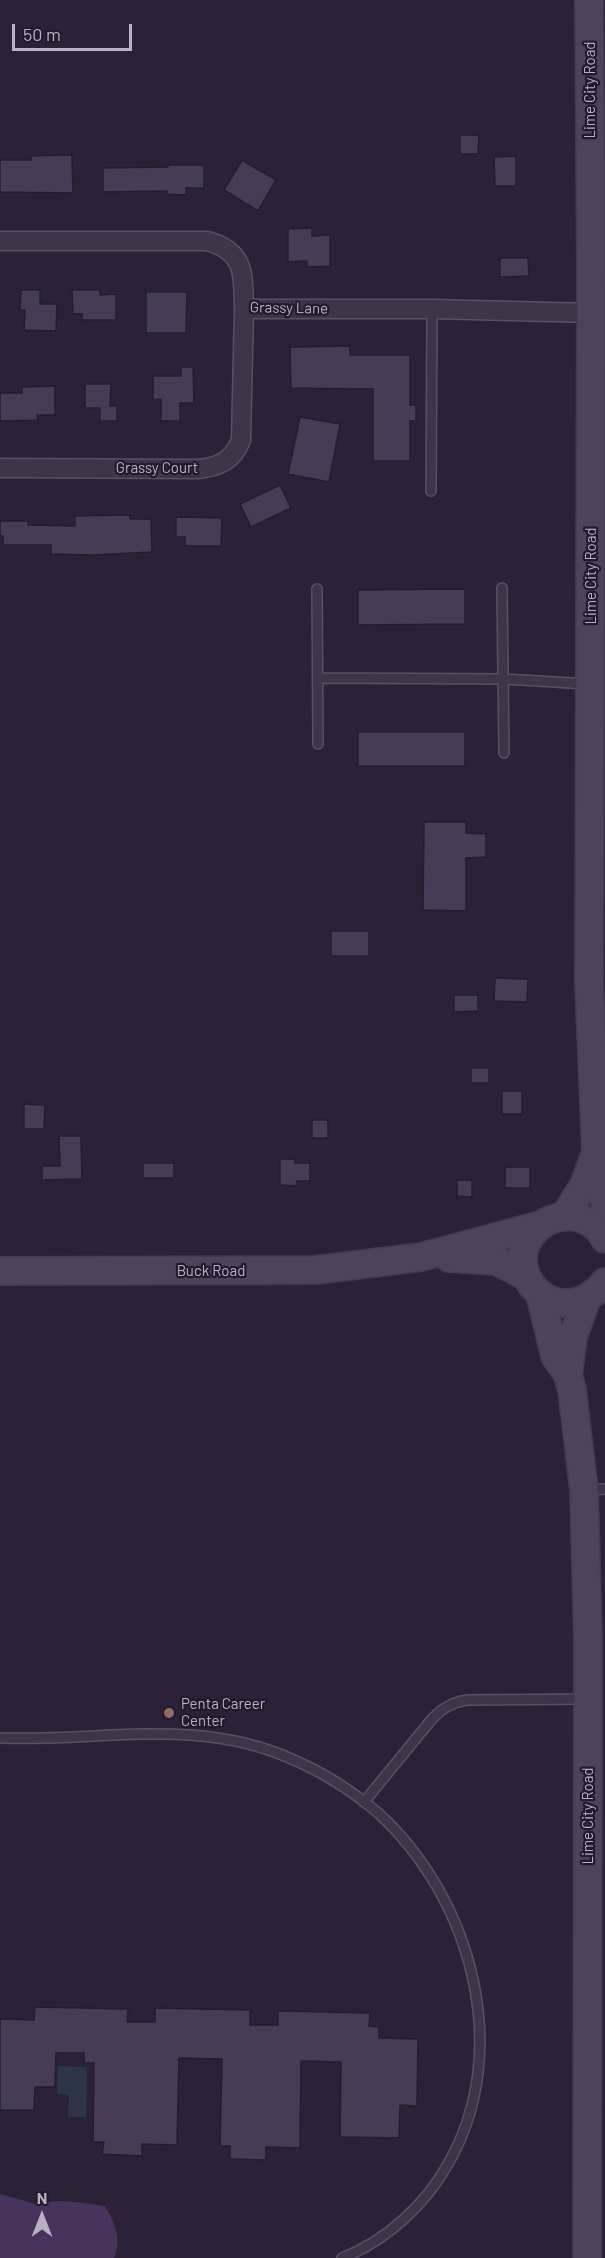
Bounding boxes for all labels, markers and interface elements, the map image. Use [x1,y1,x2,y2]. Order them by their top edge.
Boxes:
scale bar [15,12,135,50]
text: 50 m [23,23,61,45]
street label: Lime City Road [581,41,599,139]
street label: Grassy Lane [250,298,328,318]
street label: Grassy Court [116,459,198,477]
street label: Lime City Road [582,527,600,625]
street label: Buck Road [177,1262,245,1280]
place label: Penta Career Center [181,1695,265,1730]
marker: Penta Career Center [162,1706,176,1720]
street label: Lime City Road [579,1767,597,1865]
north arrow [12,2186,72,2246]
text: N [37,2188,47,2207]

